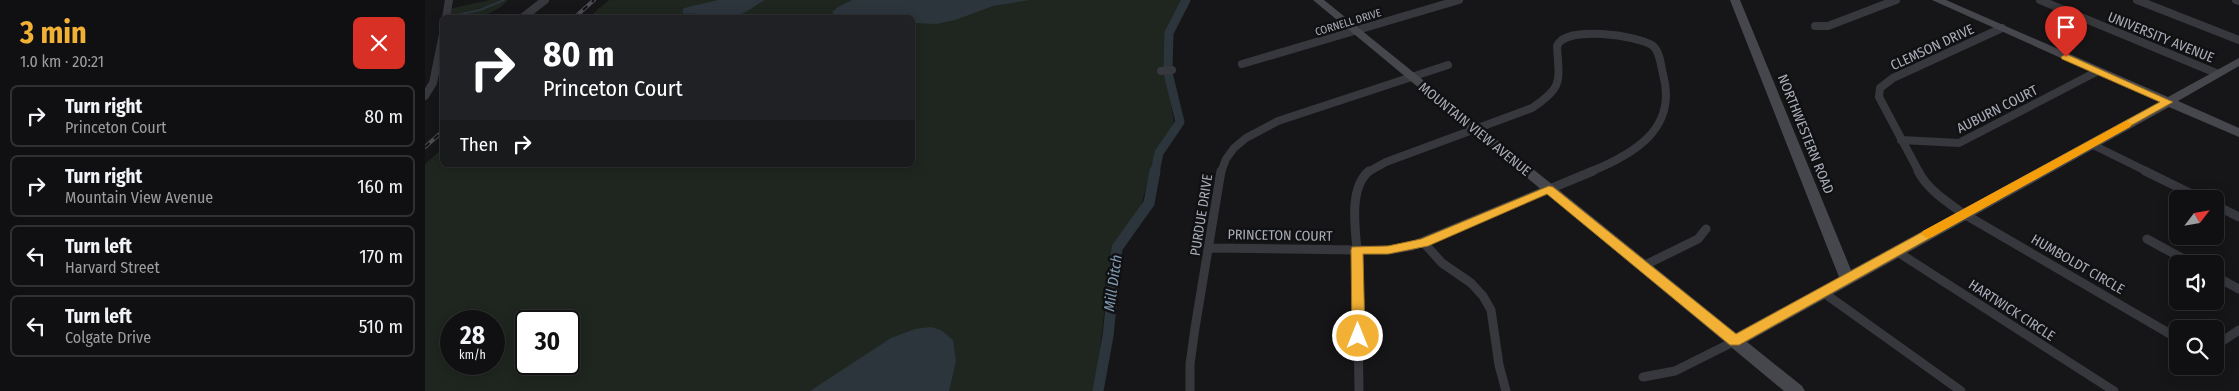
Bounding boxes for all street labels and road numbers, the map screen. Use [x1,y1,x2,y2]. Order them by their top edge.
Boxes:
street label: CORNELL DRIVE [1314,6,1383,39]
street label: UNIVERSITY AVENUE [2105,8,2217,67]
street label: CLEMSON DRIVE [1888,20,1977,74]
street label: NORTHWESTERN ROAD [1774,72,1837,196]
street label: MOUNTAIN VIEW AVENUE [1415,79,1534,180]
street label: AUBURN COURT [1954,82,2041,137]
street label: PURDUE DRIVE [1187,173,1216,257]
street label: PRINCETON COURT [1227,226,1333,245]
street label: HUMBOLDT CIRCLE [2028,231,2128,298]
street label: HARTWICK CIRCLE [1965,276,2059,345]

